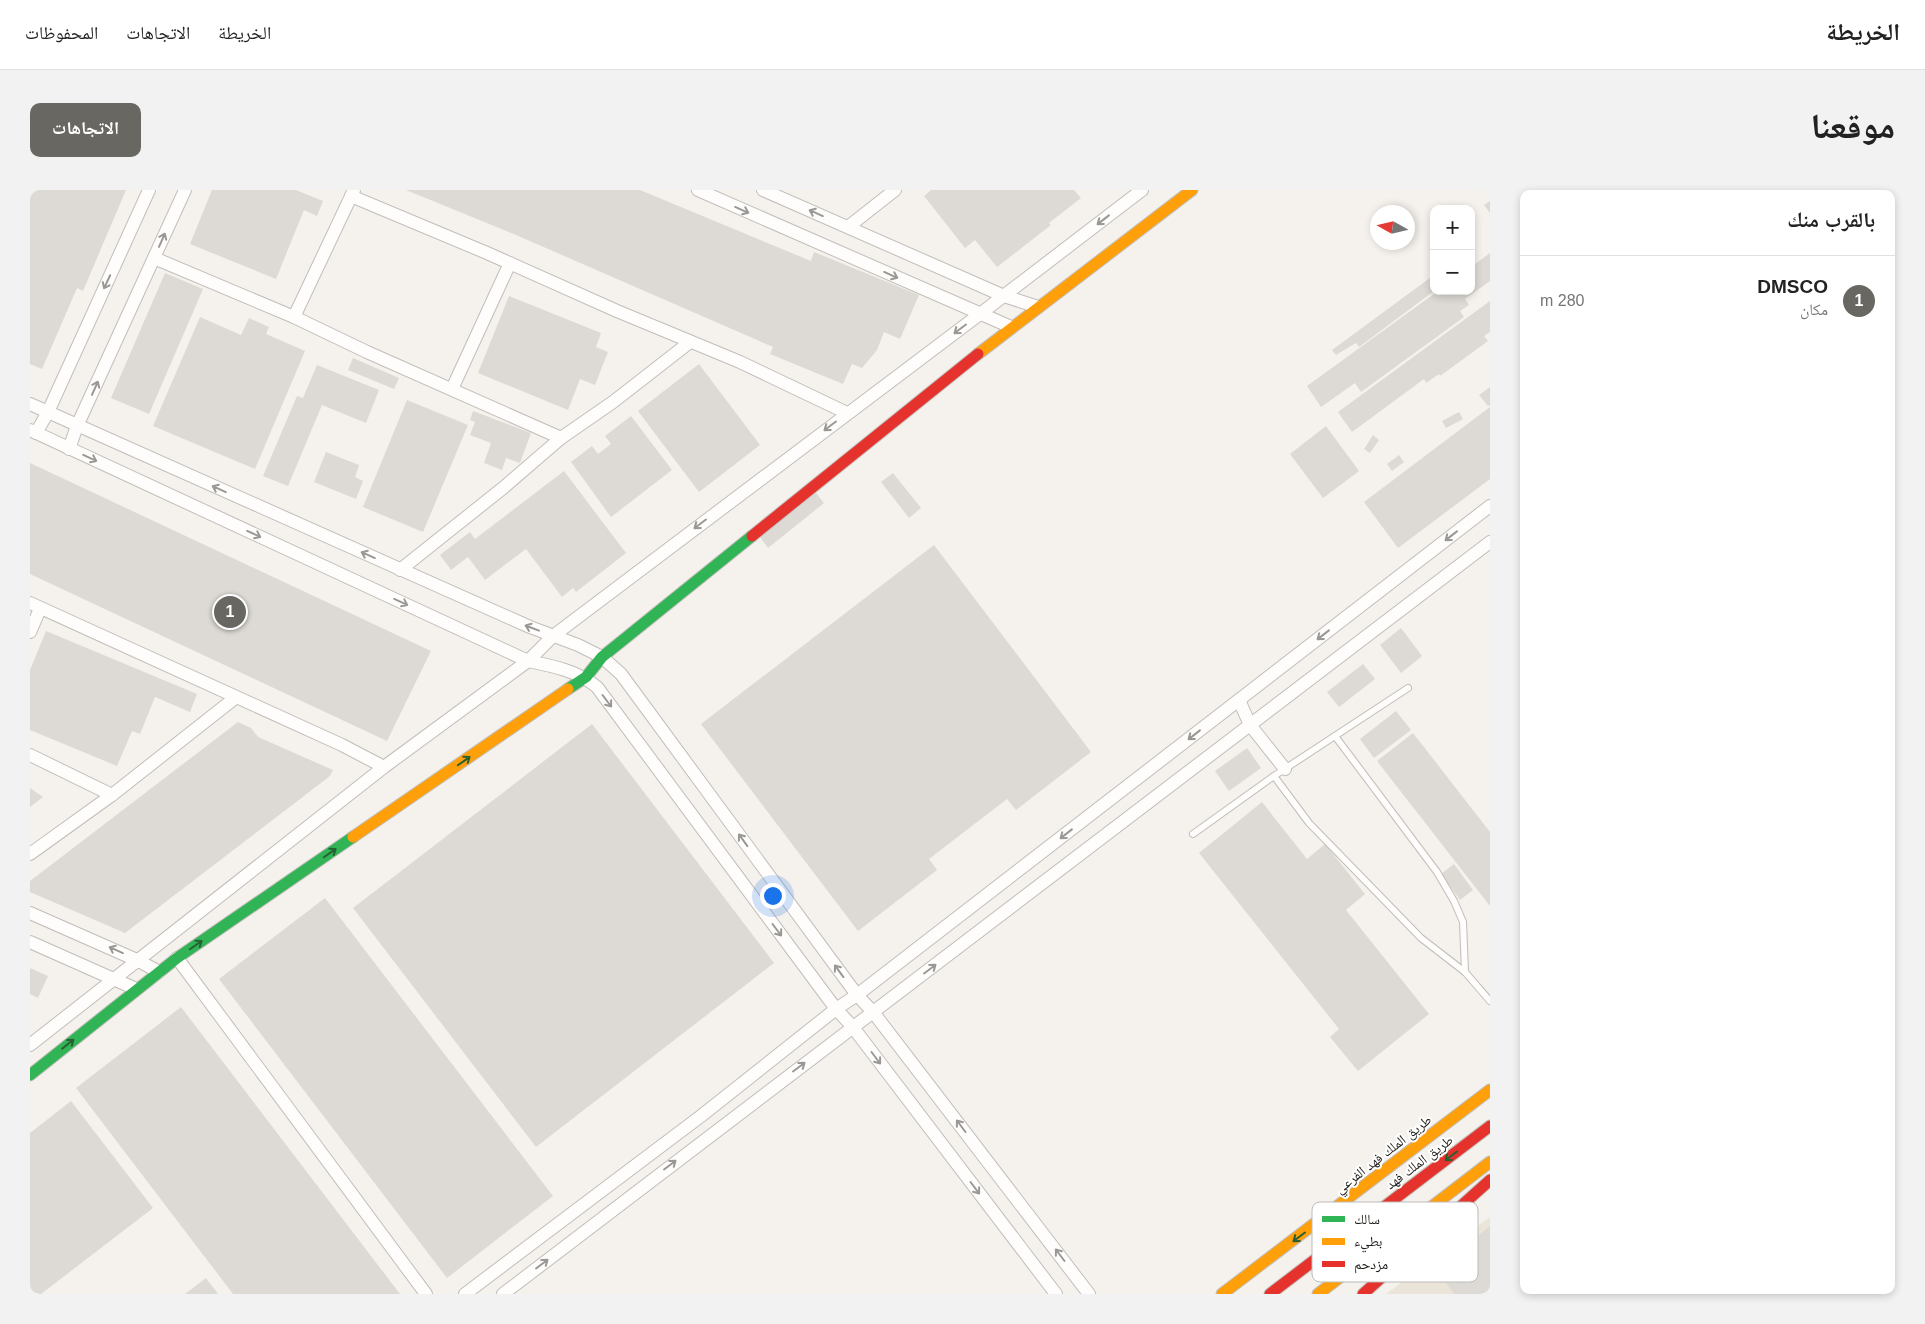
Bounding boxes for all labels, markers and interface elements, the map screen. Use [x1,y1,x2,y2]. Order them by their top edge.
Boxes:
text: الخريطة [1826,18,1900,45]
text: المحفوظات [25,23,98,43]
text: الاتجاهات [126,23,190,43]
text: الخريطة [218,23,271,43]
button: الاتجاهات [30,103,141,157]
text: موقعنا [1810,106,1895,145]
one-way arrow [734,205,749,215]
north arrow [1370,205,1415,250]
map controls [1430,205,1475,295]
button: + [1430,205,1475,250]
one-way arrow [809,208,824,218]
text: بالقرب منك [1787,208,1875,231]
one-way arrow [1097,214,1110,225]
one-way arrow [158,233,167,248]
button: − [1430,250,1475,295]
one-way arrow [883,271,898,281]
one-way arrow [102,274,112,289]
text: DMSCO [1757,276,1828,297]
text: 280 m [1540,292,1584,309]
text: 1 [1855,292,1863,309]
text: مكان [1800,301,1828,318]
one-way arrow [953,324,967,334]
one-way arrow [90,381,100,396]
one-way arrow [824,421,837,432]
one-way arrow [82,454,97,464]
one-way arrow [212,483,227,493]
one-way arrow [694,519,707,530]
one-way arrow [246,529,261,539]
one-way arrow [1445,530,1458,541]
one-way arrow [361,549,376,559]
pin: 1 [214,593,246,631]
one-way arrow [393,597,408,607]
one-way arrow [525,622,540,632]
one-way arrow [1317,630,1330,641]
one-way arrow [602,694,613,707]
one-way arrow [1188,729,1201,740]
one-way arrow [457,756,471,766]
one-way arrow [1059,829,1073,839]
one-way arrow [738,833,748,847]
one-way arrow [323,848,337,858]
your location [760,883,786,909]
one-way arrow [772,923,782,937]
one-way arrow [189,940,203,950]
one-way arrow [109,945,124,955]
one-way arrow [834,964,844,978]
one-way arrow [923,964,936,975]
one-way arrow [61,1039,74,1050]
one-way arrow [871,1051,882,1064]
one-way arrow [792,1061,805,1072]
street label: طريق الملك فهد الفرعي [1331,1111,1435,1197]
one-way arrow [955,1120,966,1133]
street label: طريق الملك فهد [1382,1131,1456,1193]
one-way arrow [1444,1151,1458,1161]
one-way arrow [664,1160,677,1171]
one-way arrow [969,1181,980,1194]
legend [1312,1202,1478,1282]
text: سالك [1354,1211,1380,1227]
one-way arrow [1292,1232,1306,1242]
text: بطيء [1354,1233,1383,1253]
one-way arrow [1054,1249,1065,1262]
text: مزدحم [1354,1256,1388,1274]
one-way arrow [535,1259,548,1270]

